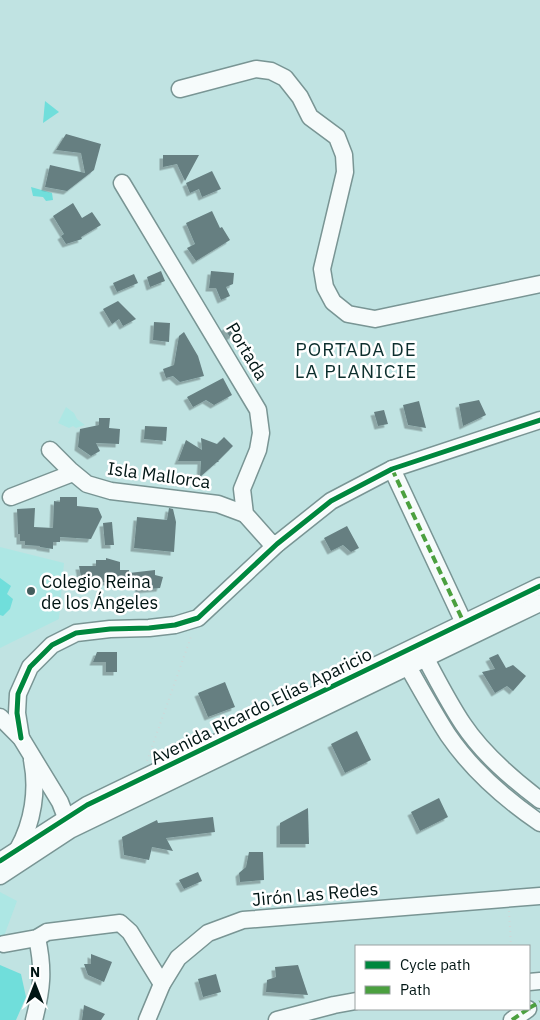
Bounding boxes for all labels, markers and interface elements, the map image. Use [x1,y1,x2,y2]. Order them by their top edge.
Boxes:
street label: Portada [221,318,273,384]
district label: PORTADA DE LA PLANICIE [295,337,417,383]
street label: Isla Mallorca [106,456,212,494]
place label: Colegio Reina de los Ángeles [41,570,158,614]
marker: Colegio Reina de los Ángeles [25,585,37,597]
street label: Avenida Ricardo Elías Aparicio [146,642,376,770]
street label: Jirón Las Redes [251,877,379,911]
legend [355,945,530,1010]
text: Cycle path [400,955,471,974]
north arrow [10,960,60,1010]
text: N [30,963,40,981]
text: Path [400,980,431,999]

